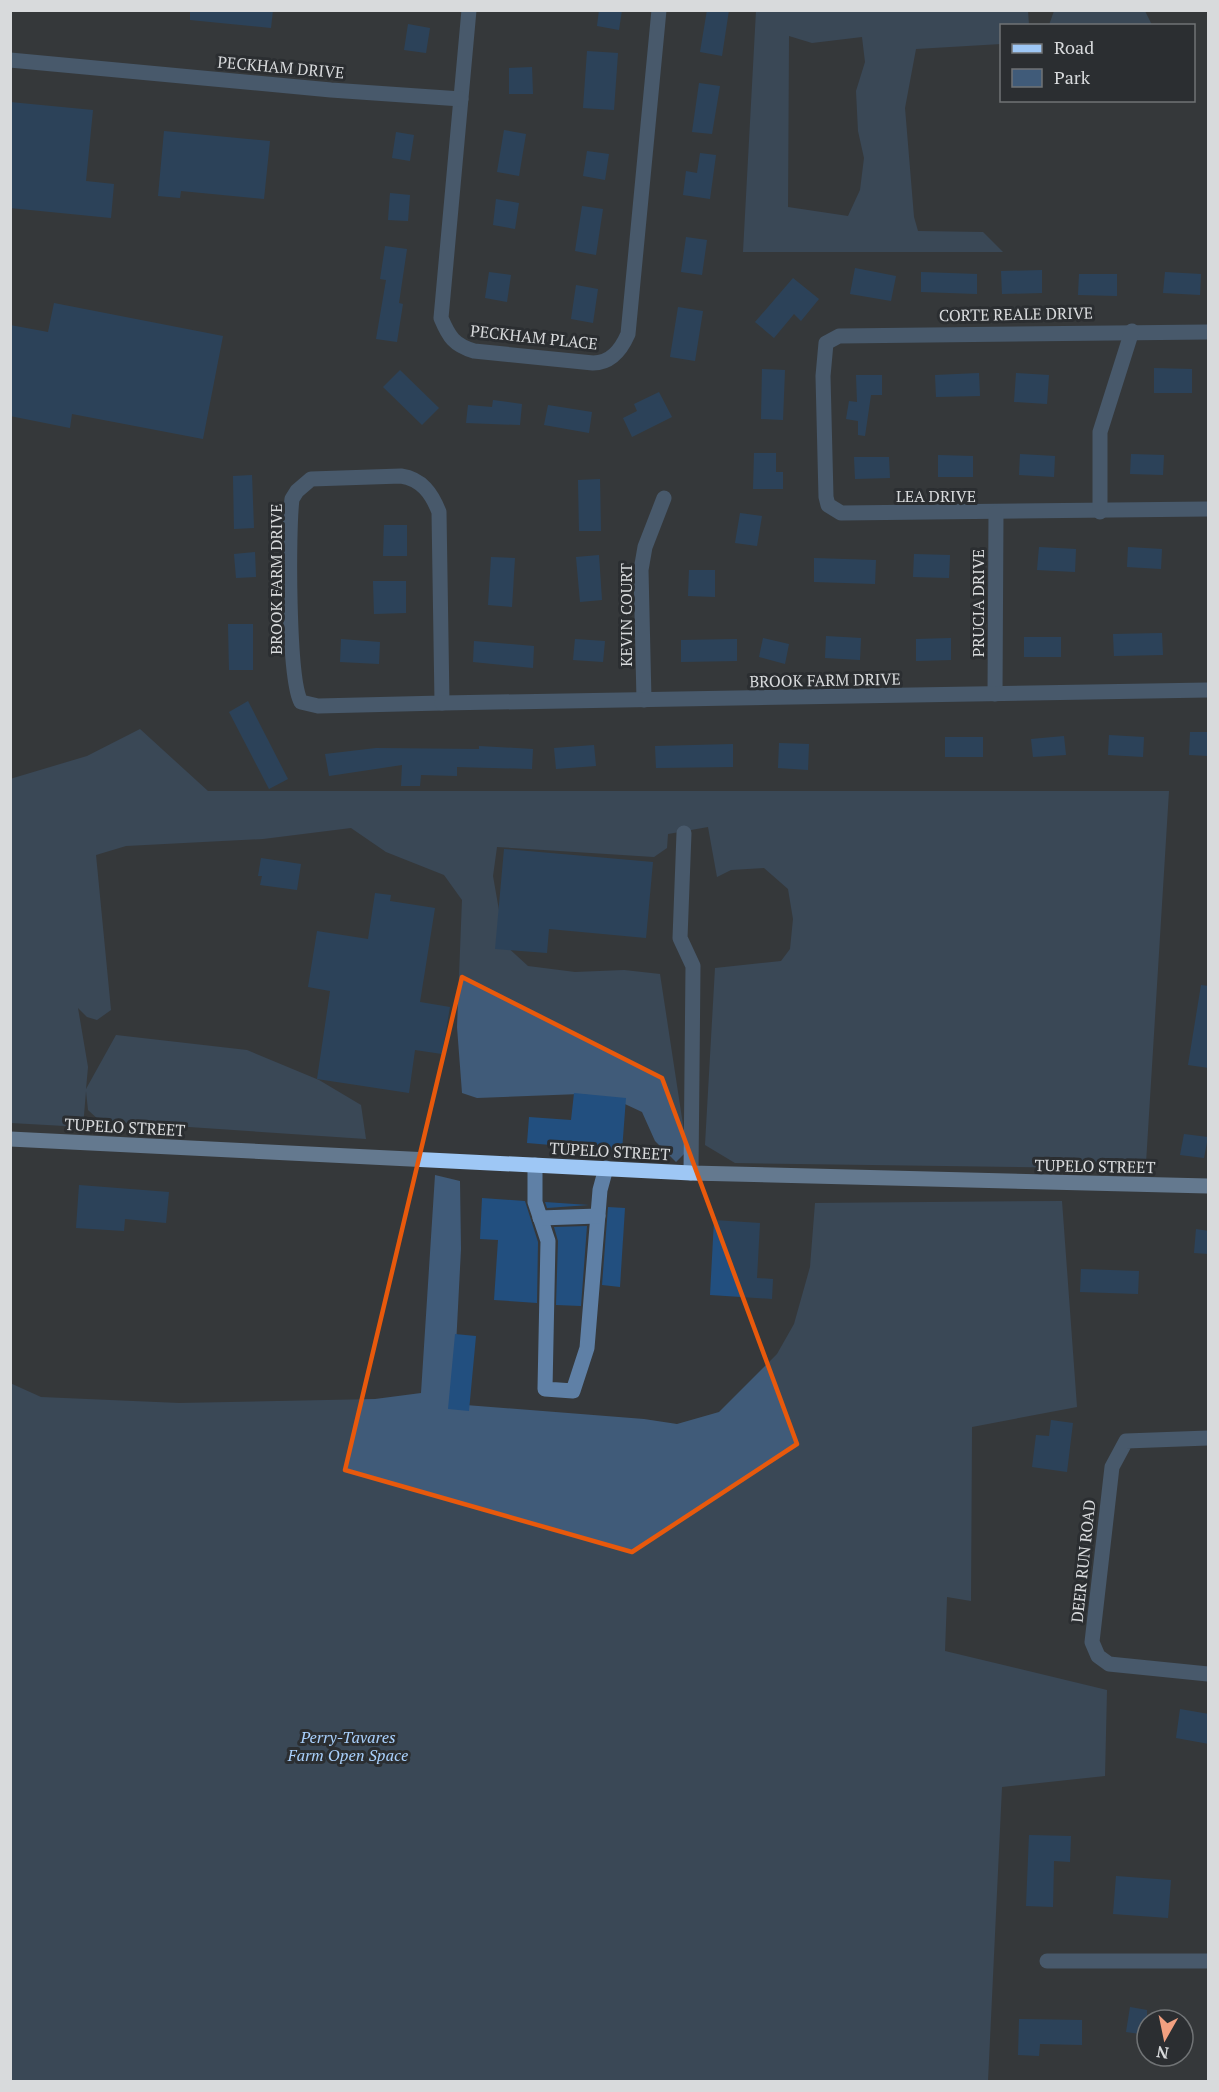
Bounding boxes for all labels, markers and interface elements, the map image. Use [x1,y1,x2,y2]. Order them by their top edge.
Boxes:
legend [1000,24,1195,102]
text: Road [1054,35,1094,59]
street label: PECKHAM DRIVE [217,50,345,84]
text: Park [1054,65,1091,89]
street label: CORTE REALE DRIVE [939,302,1093,326]
street label: PECKHAM PLACE [469,319,599,355]
street label: LEA DRIVE [896,485,976,507]
street label: BROOK FARM DRIVE [265,503,287,655]
street label: PRUCIA DRIVE [967,549,989,657]
street label: KEVIN COURT [615,563,637,667]
street label: BROOK FARM DRIVE [749,668,901,692]
street label: TUPELO STREET [64,1113,186,1141]
street label: TUPELO STREET [549,1137,671,1165]
street label: TUPELO STREET [1034,1154,1156,1178]
street label: DEER RUN ROAD [1066,1498,1100,1624]
park label: Perry-Tavares Farm Open Space [287,1726,408,1766]
north arrow [1135,2008,1195,2068]
text: N [1155,2041,1170,2065]

